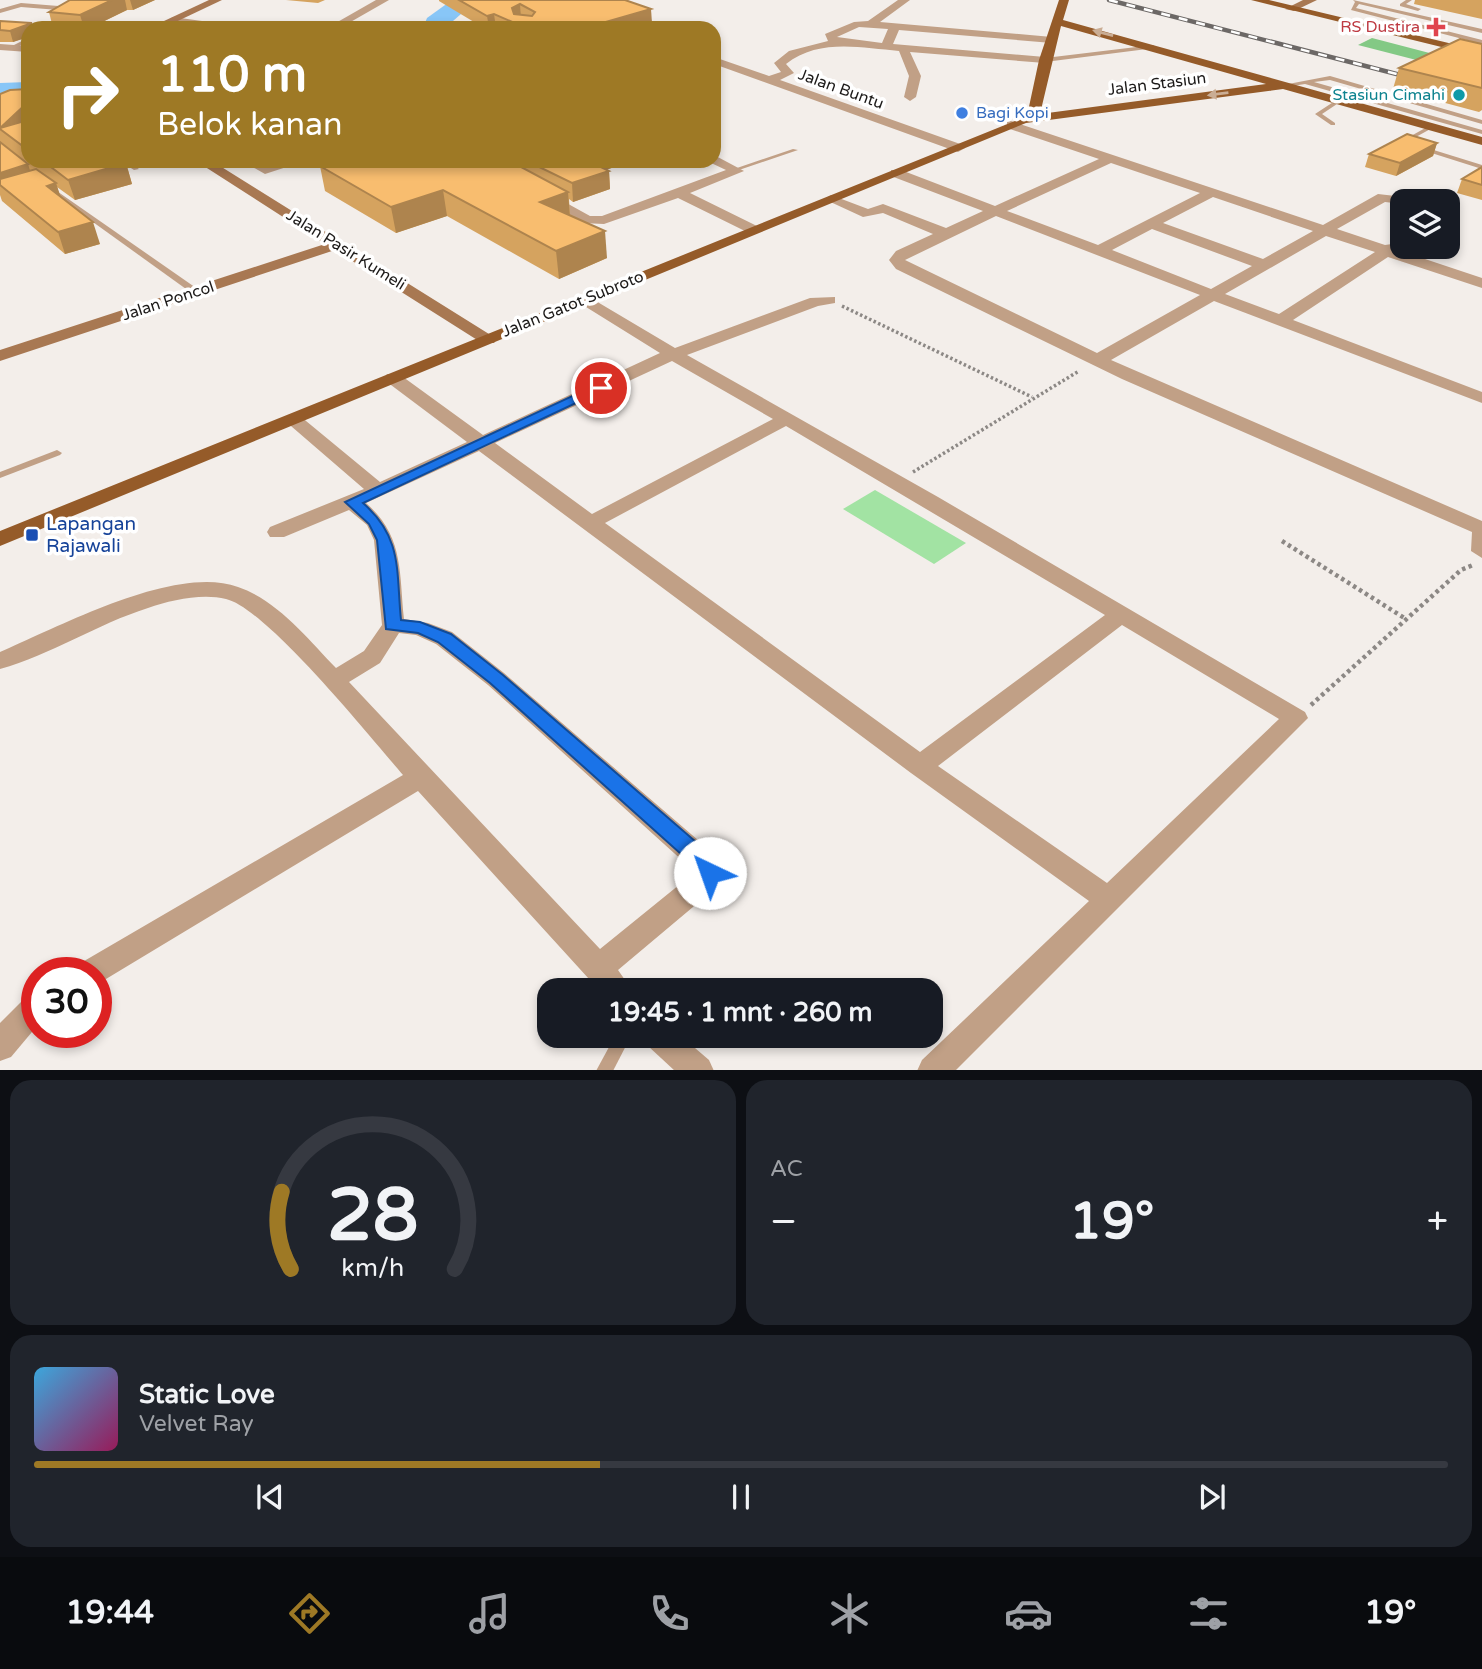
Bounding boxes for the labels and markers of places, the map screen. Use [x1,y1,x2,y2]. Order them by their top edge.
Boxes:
place label: RS Dustira [1340,17,1420,37]
marker: RS Dustira [1426,17,1446,37]
place label: Stasiun Cimahi [1333,85,1445,105]
marker: Stasiun Cimahi [1451,87,1467,103]
place label: Bagi Kopi [976,103,1049,123]
marker: Bagi Kopi [954,105,970,121]
pin [571,358,631,418]
place label: Lapangan Rajawali [46,513,136,557]
marker: Lapangan Rajawali [24,527,40,543]

